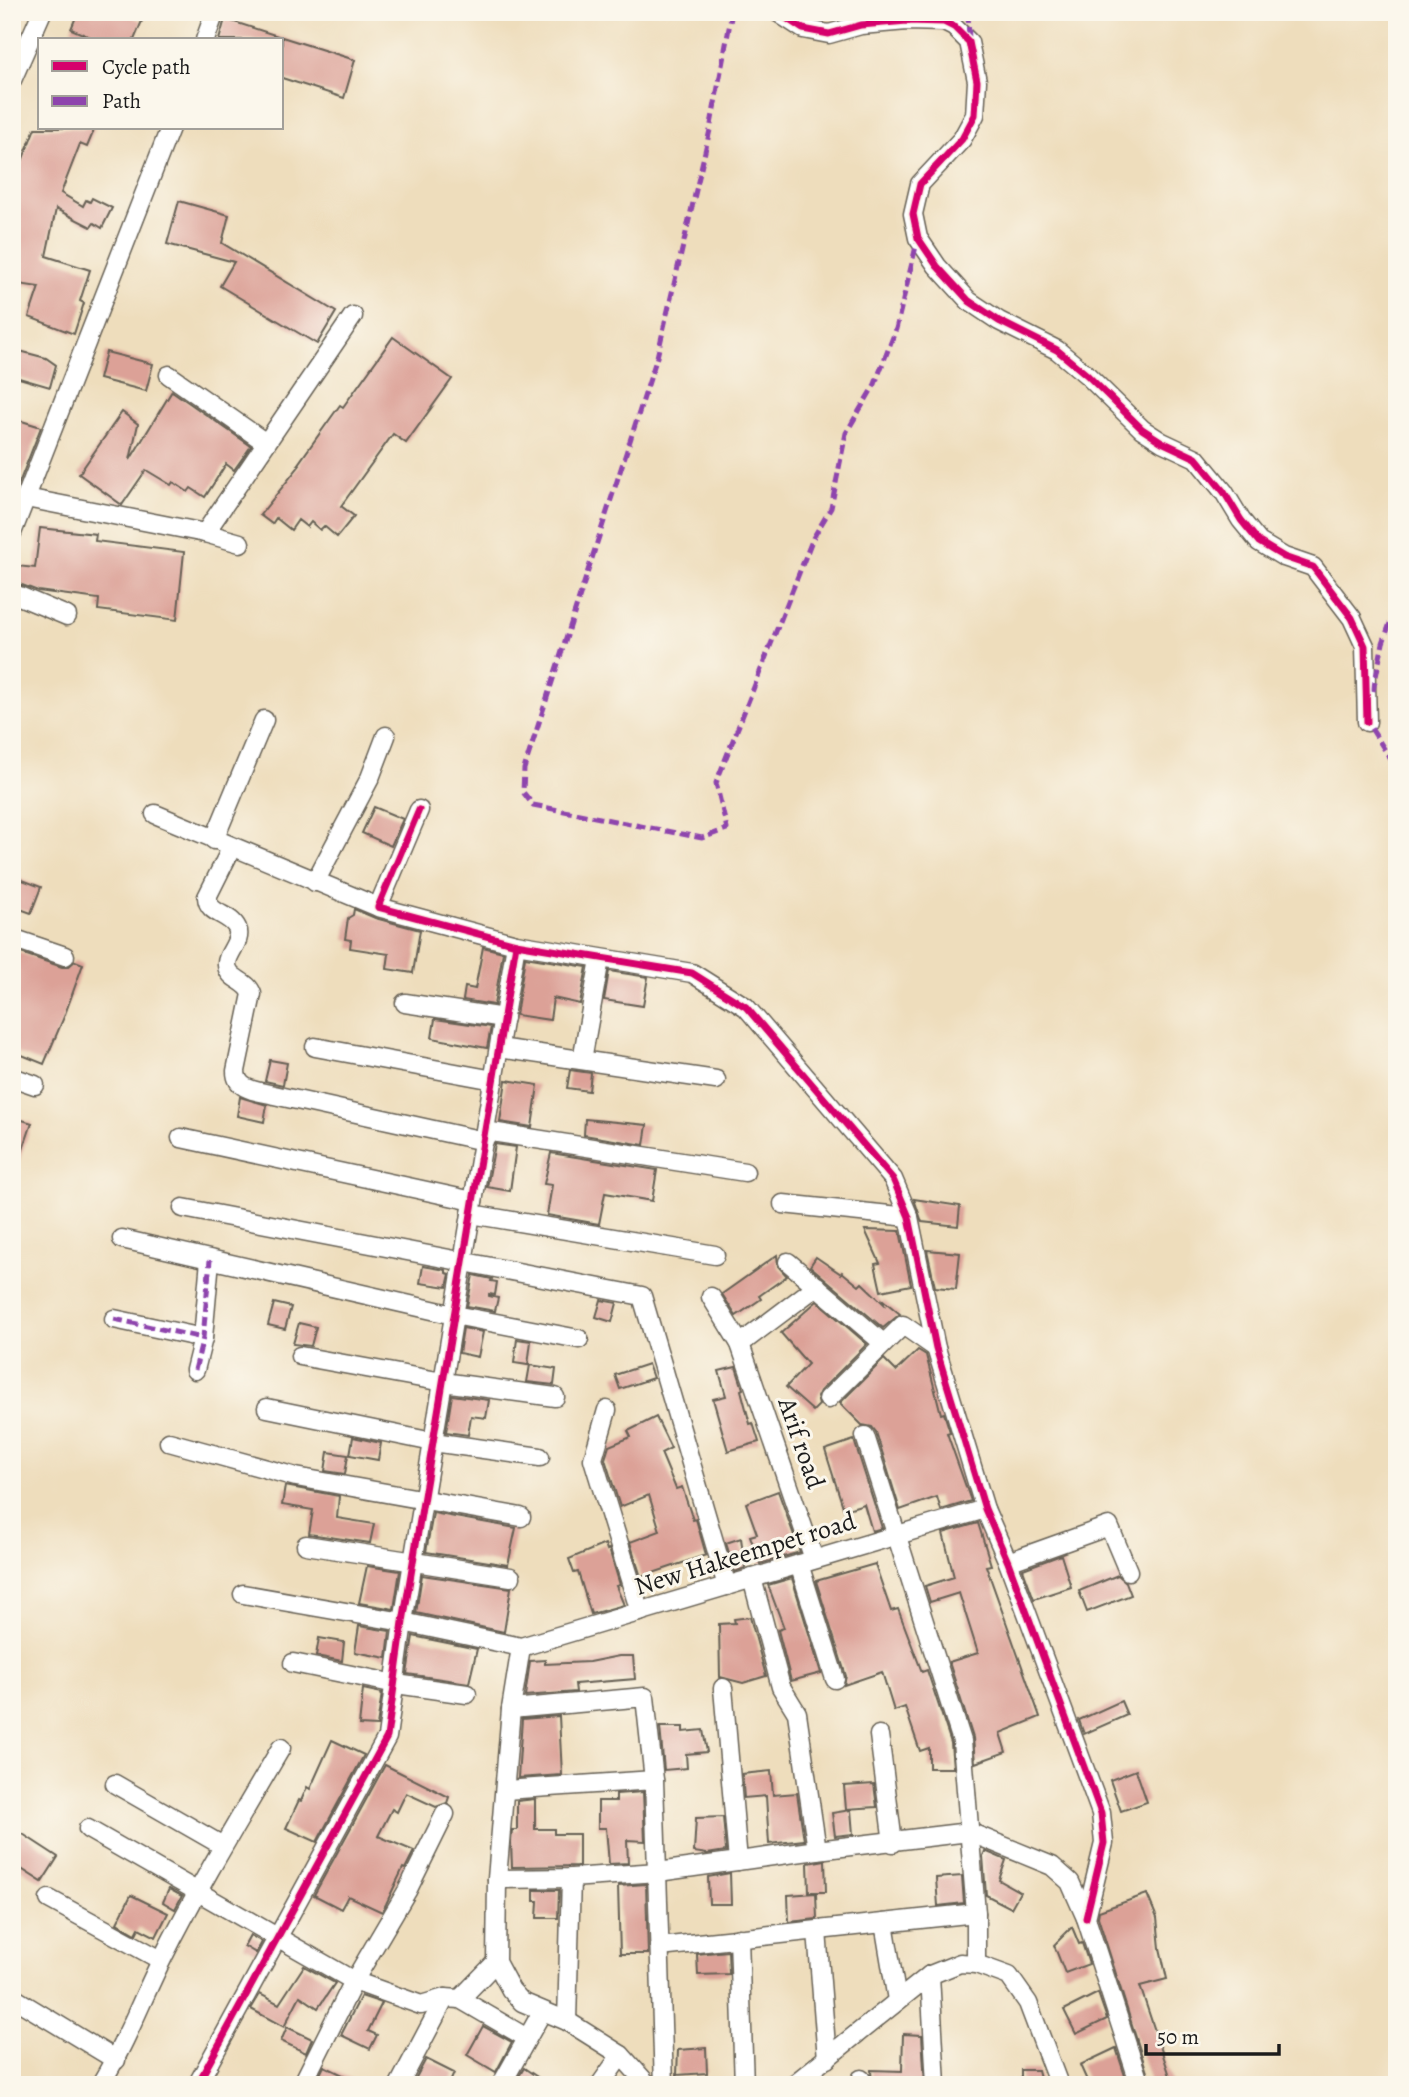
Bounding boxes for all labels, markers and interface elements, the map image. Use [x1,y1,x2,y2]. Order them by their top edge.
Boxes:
legend [38,38,284,130]
text: Cycle path [102,53,191,81]
text: Path [102,87,141,115]
street label: Arif road [769,1392,833,1494]
street label: New Hakeempet road [630,1503,860,1604]
scale bar [1146,2013,1280,2057]
text: 50 m [1157,2023,1199,2051]

